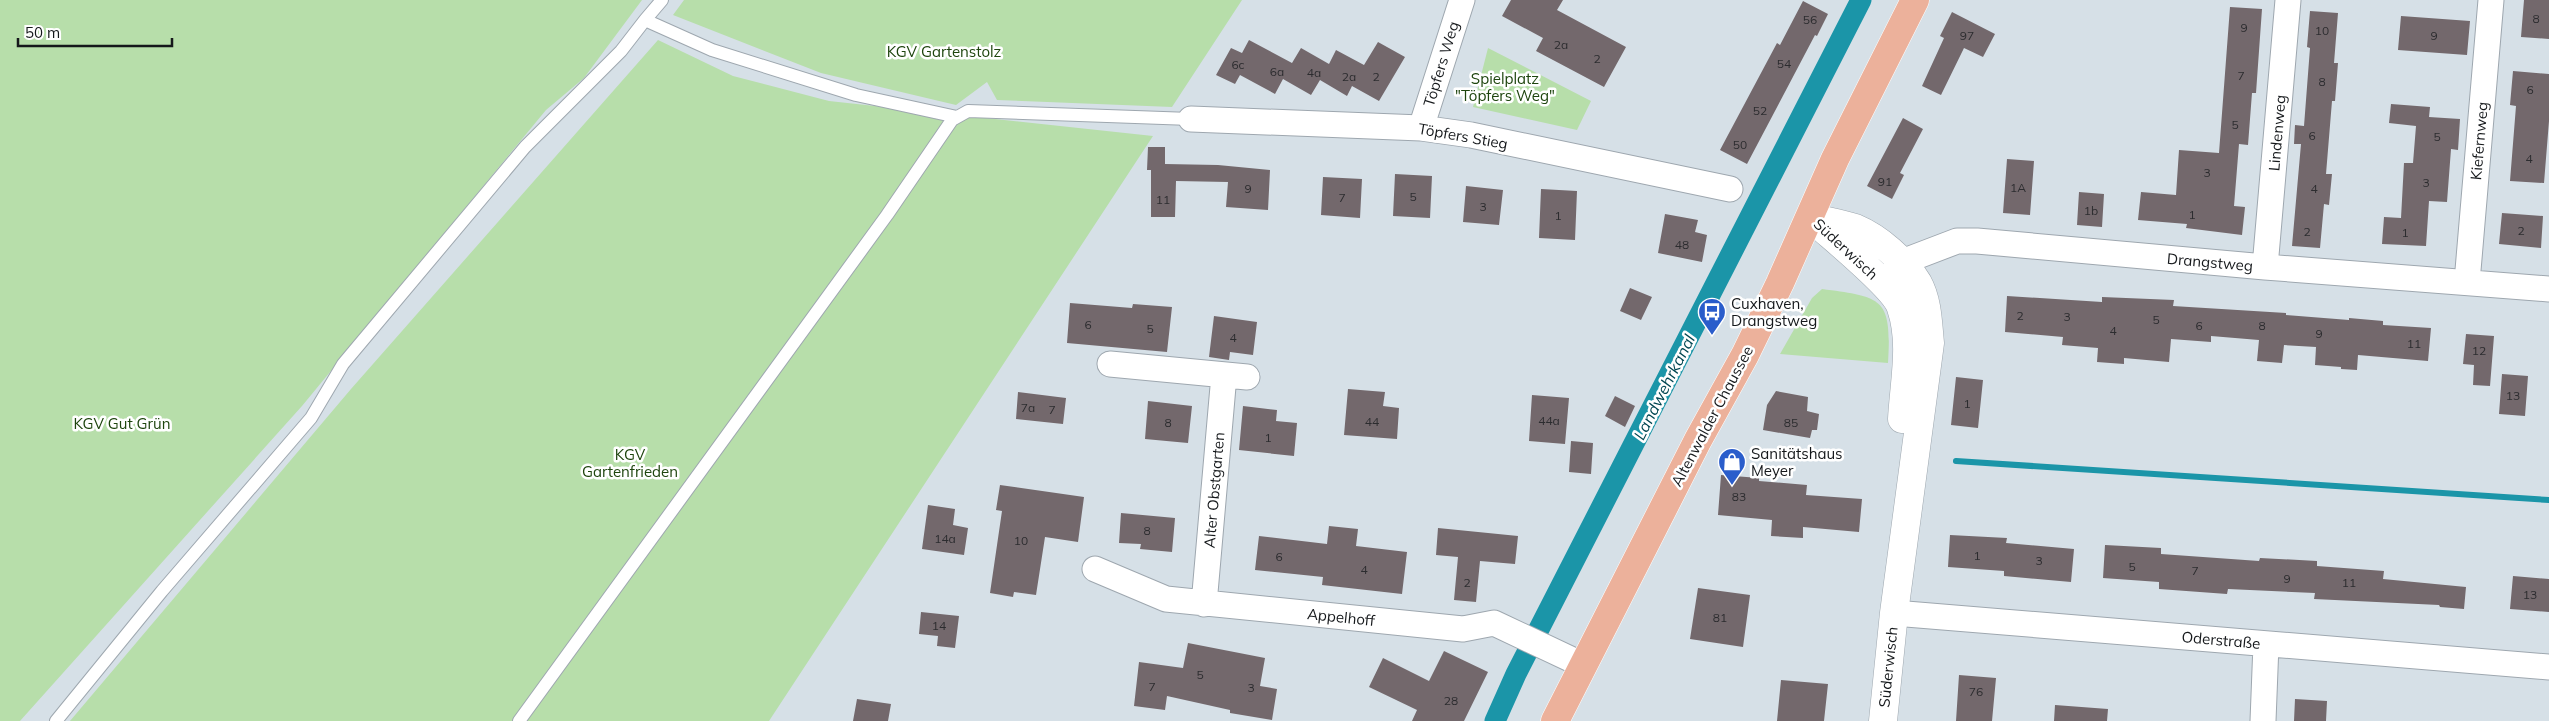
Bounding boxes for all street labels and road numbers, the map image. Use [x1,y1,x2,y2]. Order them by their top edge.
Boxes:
street label: Töpfers Weg [1419,19,1463,109]
street label: Lindenweg [2264,94,2290,172]
street label: Kiefernweg [2466,101,2492,181]
street label: Töpfers Stieg [1417,119,1509,153]
street label: Süderwisch [1810,214,1882,284]
street label: Drangstweg [2166,249,2254,275]
street label: Altenwalder Chaussee [1667,342,1757,490]
street label: Alter Obstgarten [1199,431,1229,549]
street label: Appelhoff [1306,604,1377,630]
street label: Süderwisch [1874,626,1902,708]
street label: Oderstraße [2181,627,2261,653]

